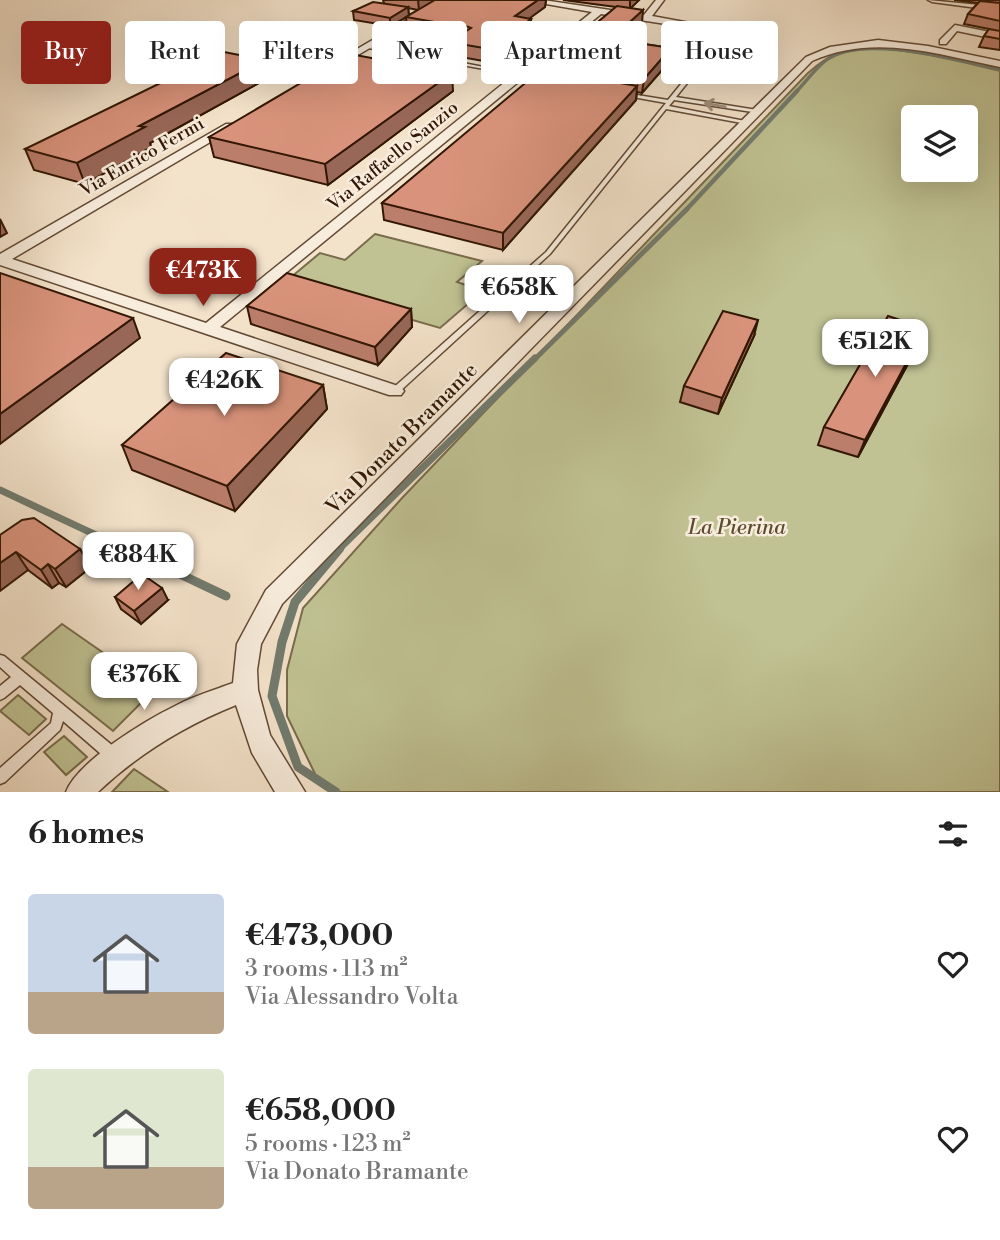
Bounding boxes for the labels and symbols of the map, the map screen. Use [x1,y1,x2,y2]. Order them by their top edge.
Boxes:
street label: Via Raffaello Sanzio [322,96,463,216]
one-way arrow [704,98,727,111]
street label: Via Enrico Fermi [75,112,209,203]
pin: €473K [154,248,252,308]
pin: €658K [470,266,568,325]
pin: €512K [826,320,924,379]
pin: €426K [175,358,273,418]
street label: Via Donato Bramante [320,358,483,521]
park label: La Pierina [687,515,786,541]
pin: €884K [89,532,187,592]
pin: €376K [95,652,193,712]

